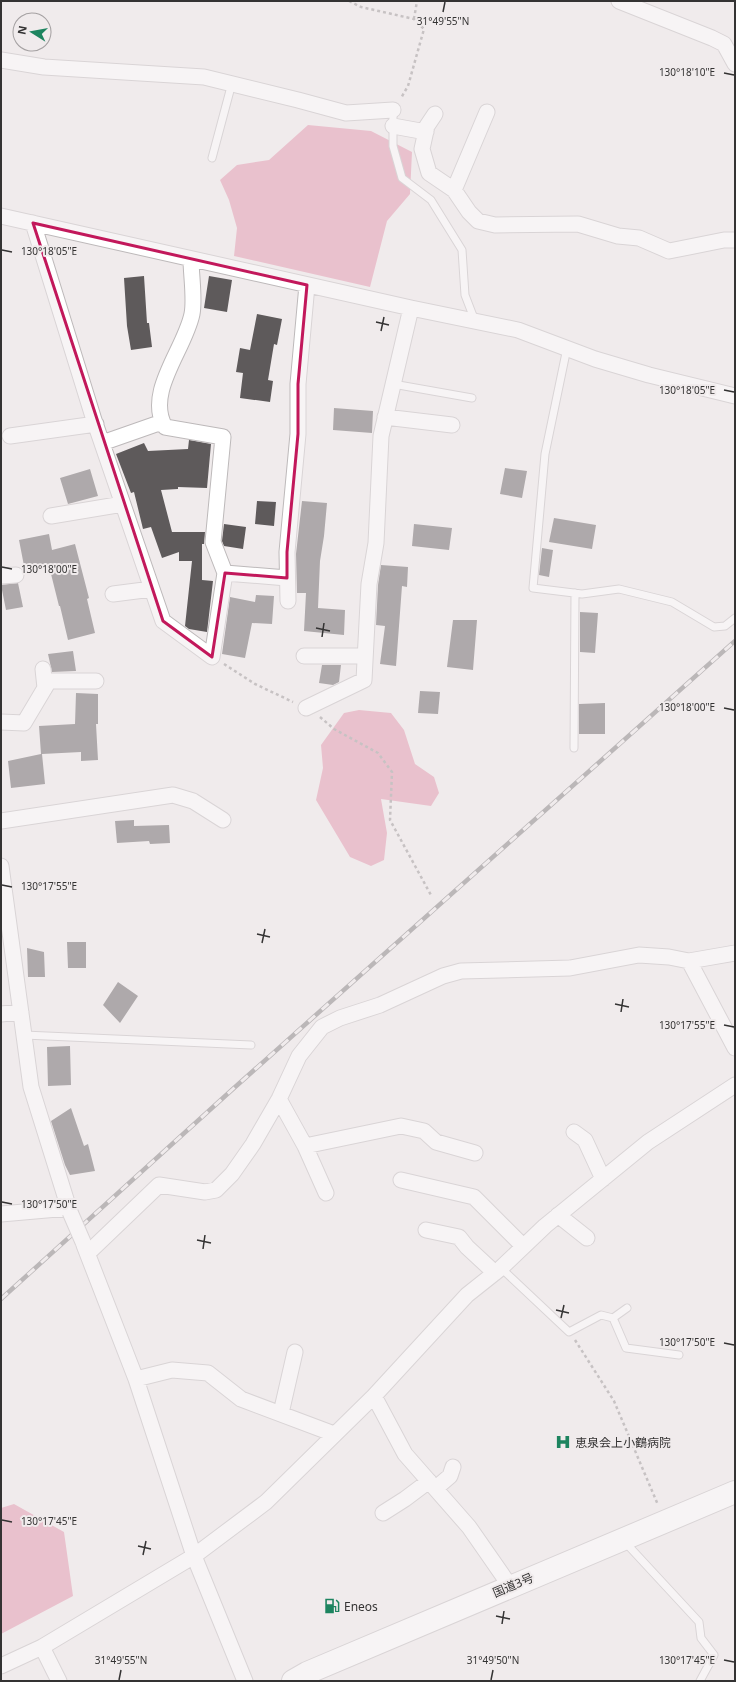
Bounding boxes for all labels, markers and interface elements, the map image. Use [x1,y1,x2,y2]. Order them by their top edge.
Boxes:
north arrow [12,12,52,52]
text: 31°49'55"N [417,14,469,28]
text: N [13,24,30,36]
text: 130°18'10"E [659,65,715,79]
text: 130°18'05"E [21,244,77,258]
text: 130°18'05"E [659,383,715,397]
text: 130°18'00"E [21,562,77,576]
text: 130°18'00"E [659,700,715,714]
text: 130°17'55"E [21,879,77,893]
text: 130°17'55"E [659,1018,715,1032]
text: 130°17'50"E [21,1197,77,1211]
text: 130°17'50"E [659,1335,715,1349]
hospital icon: 恵泉会上小鶴病院 [554,1433,572,1451]
place label: 恵泉会上小鶴病院 [575,1434,671,1451]
text: 130°17'45"E [21,1514,77,1528]
street label: 国道3号 [490,1569,536,1601]
fuel station icon: Eneos [323,1597,341,1615]
place label: Eneos [344,1598,378,1615]
text: 31°49'55"N [95,1653,147,1667]
text: 31°49'50"N [467,1653,519,1667]
text: 130°17'45"E [659,1653,715,1667]

